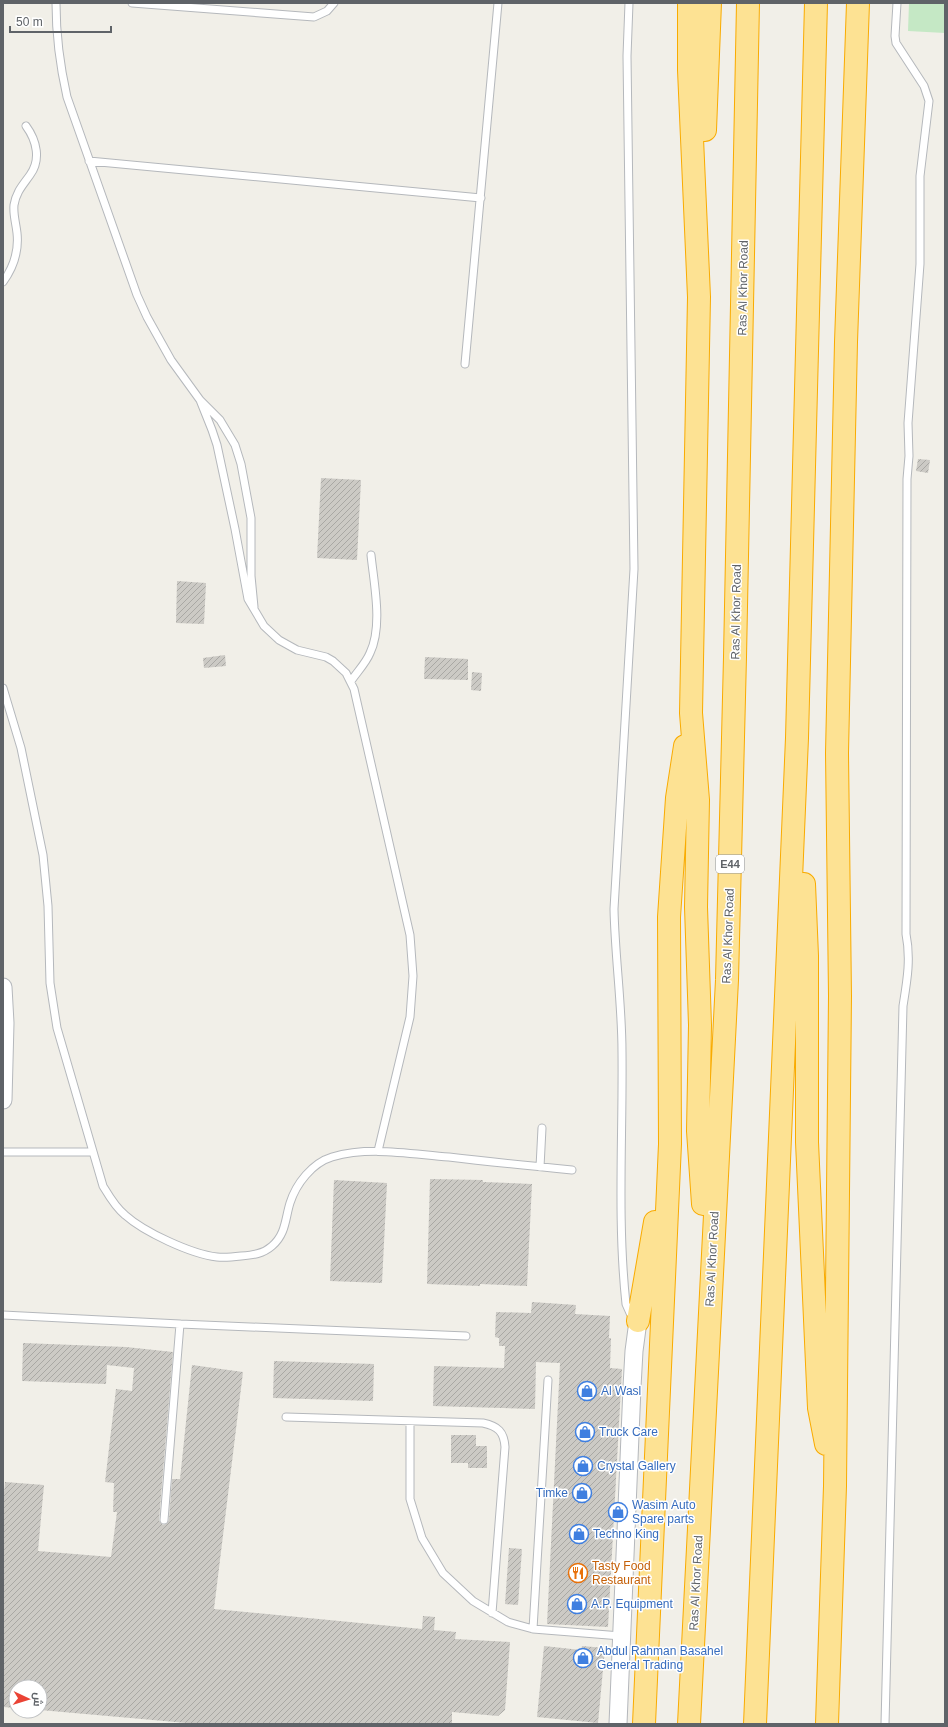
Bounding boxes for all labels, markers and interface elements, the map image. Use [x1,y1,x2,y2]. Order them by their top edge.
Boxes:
scale bar [10,8,111,34]
text: 50 m [16,15,43,29]
street label: Ras Al Khor Road [735,240,751,336]
street label: Ras Al Khor Road [728,564,744,660]
road number: E44 [716,855,744,873]
street label: Ras Al Khor Road [719,888,737,984]
street label: Ras Al Khor Road [703,1211,721,1307]
shop icon: Al Wasl [576,1380,598,1402]
place label: Al Wasl [601,1384,641,1398]
shop icon: Truck Care [574,1421,596,1443]
place label: Truck Care [599,1425,658,1439]
shop icon: Crystal Gallery [572,1455,594,1477]
place label: Crystal Gallery [597,1459,676,1473]
shop icon: Timke [571,1482,593,1504]
place label: Timke [536,1486,568,1500]
place label: Wasim Auto Spare parts [632,1498,696,1526]
shop icon: Wasim Auto Spare parts [607,1501,629,1523]
shop icon: Techno King [568,1523,590,1545]
place label: Techno King [593,1527,659,1541]
street label: Ras Al Khor Road [687,1535,705,1631]
place label: Tasty Food Restaurant [592,1559,651,1587]
restaurant icon: Tasty Food Restaurant [567,1562,589,1584]
shop icon: A.P. Equipment [566,1593,588,1615]
place label: A.P. Equipment [591,1597,673,1611]
place label: Abdul Rahman Basahel General Trading [597,1644,723,1672]
shop icon: Abdul Rahman Basahel General Trading [572,1647,594,1669]
north arrow [8,1679,48,1719]
text: ش [31,1692,44,1707]

